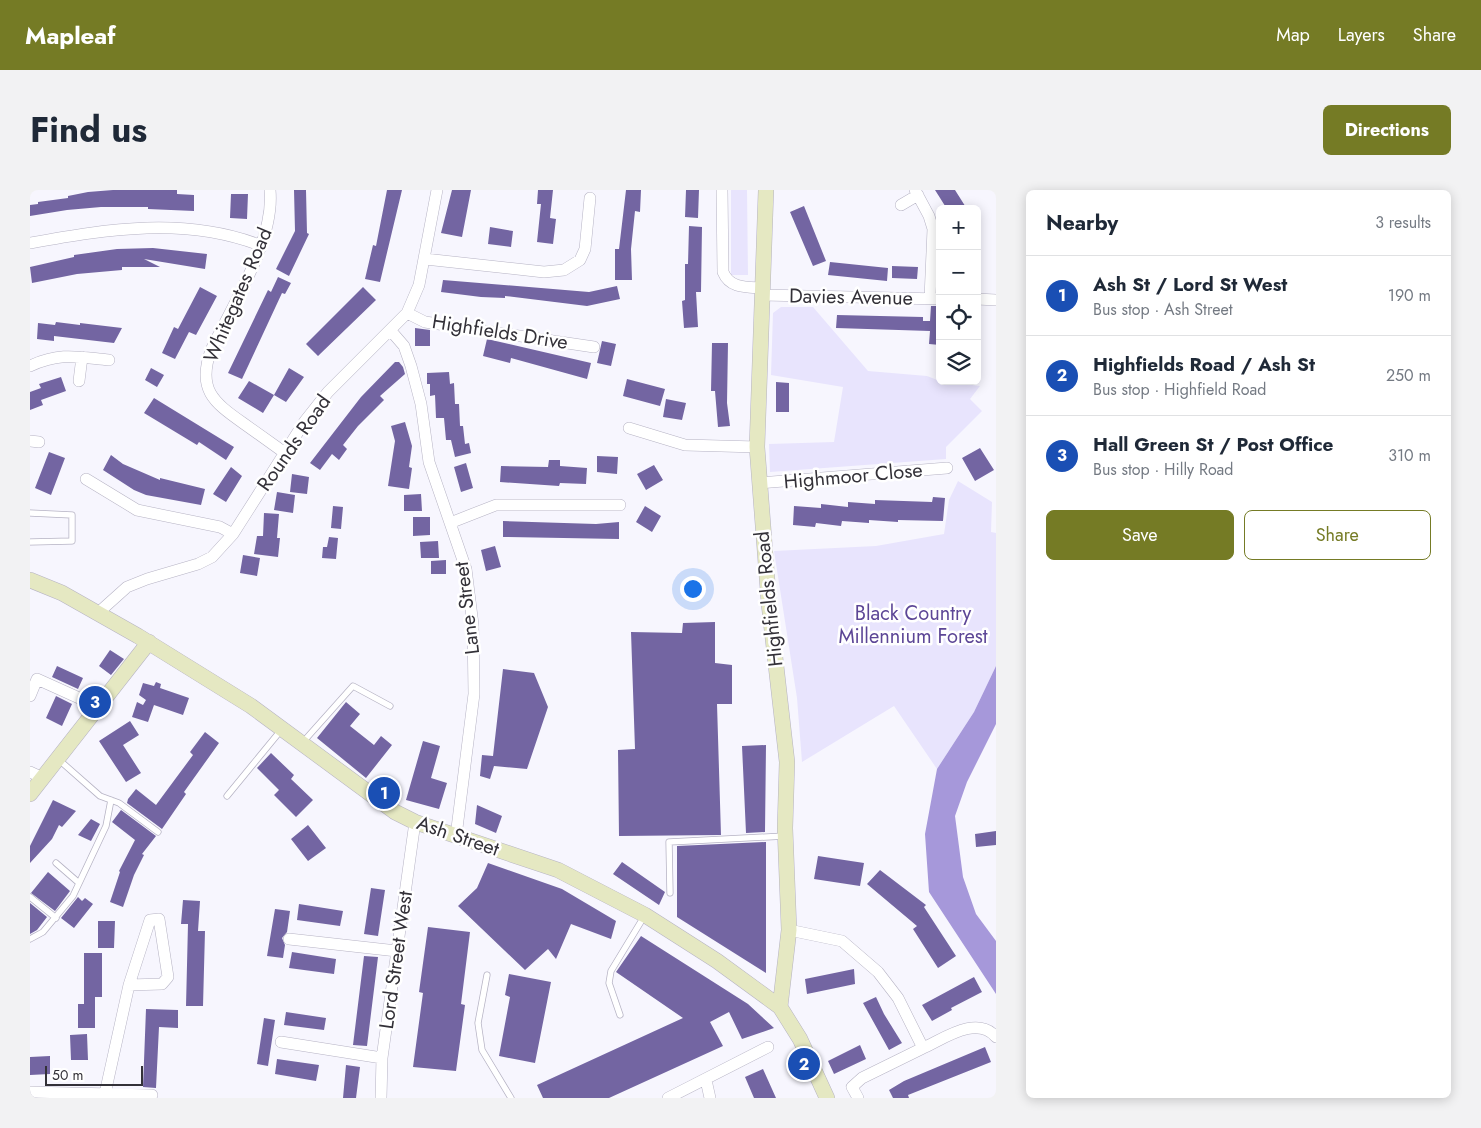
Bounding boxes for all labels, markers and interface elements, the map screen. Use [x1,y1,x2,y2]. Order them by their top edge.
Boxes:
text: Mapleaf [25,18,116,53]
text: Map [1276,22,1310,48]
text: Layers [1338,22,1385,48]
text: Share [1413,22,1456,48]
text: Find us [30,105,147,155]
button: Directions [1323,105,1451,155]
map controls [936,205,981,385]
button: + [936,205,981,250]
text: Nearby [1046,208,1118,238]
text: 3 results [1375,211,1431,234]
street label: Whitegates Road [197,223,279,367]
button: − [936,250,981,295]
text: Ash St / Lord St West [1093,271,1287,298]
street label: Davies Avenue [789,281,913,313]
text: 1 [1058,284,1066,307]
text: 190 m [1388,284,1431,307]
button: locate [936,295,981,340]
text: Bus stop · Ash Street [1093,298,1233,321]
street label: Highfields Drive [430,307,570,357]
button: layers [936,340,981,385]
text: Highfields Road / Ash St [1093,351,1315,378]
text: 2 [1057,364,1067,387]
text: 250 m [1386,364,1431,387]
text: Bus stop · Highfield Road [1093,378,1266,401]
street label: Rounds Road [250,389,338,497]
text: Hall Green St / Post Office [1093,431,1333,458]
text: 3 [1057,444,1067,467]
text: 310 m [1388,444,1431,467]
street label: Highmoor Close [782,455,924,497]
text: Bus stop · Hilly Road [1093,458,1233,481]
button: Save [1046,510,1234,560]
button: Share [1244,510,1431,560]
street label: Highfields Road [747,530,791,668]
street label: Lane Street [447,560,487,656]
your location [680,576,706,602]
park label: Black Country Millennium Forest [838,599,988,651]
pin: 3 [79,683,111,721]
pin: 1 [368,774,400,812]
street label: Ash Street [413,808,503,864]
street label: Lord Street West [372,889,420,1031]
pin: 2 [788,1045,820,1083]
scale bar [45,1063,142,1086]
text: 50 m [52,1065,83,1085]

